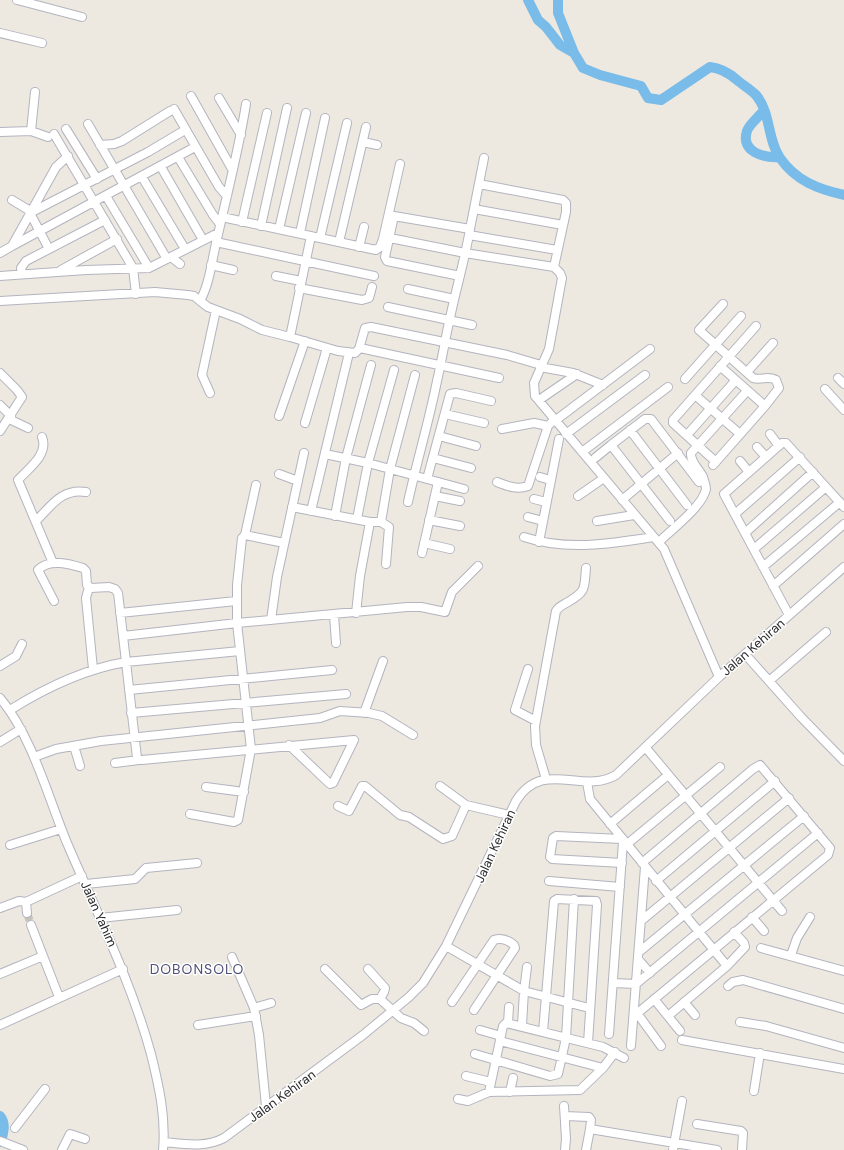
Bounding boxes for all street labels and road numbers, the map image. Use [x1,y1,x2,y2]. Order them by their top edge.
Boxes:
street label: Jalan Kehiran [718,615,788,679]
street label: Jalan Kehiran [471,807,519,885]
street label: Jalan Yahim [77,878,121,950]
street label: Jalan Kehiran [245,1066,319,1126]

